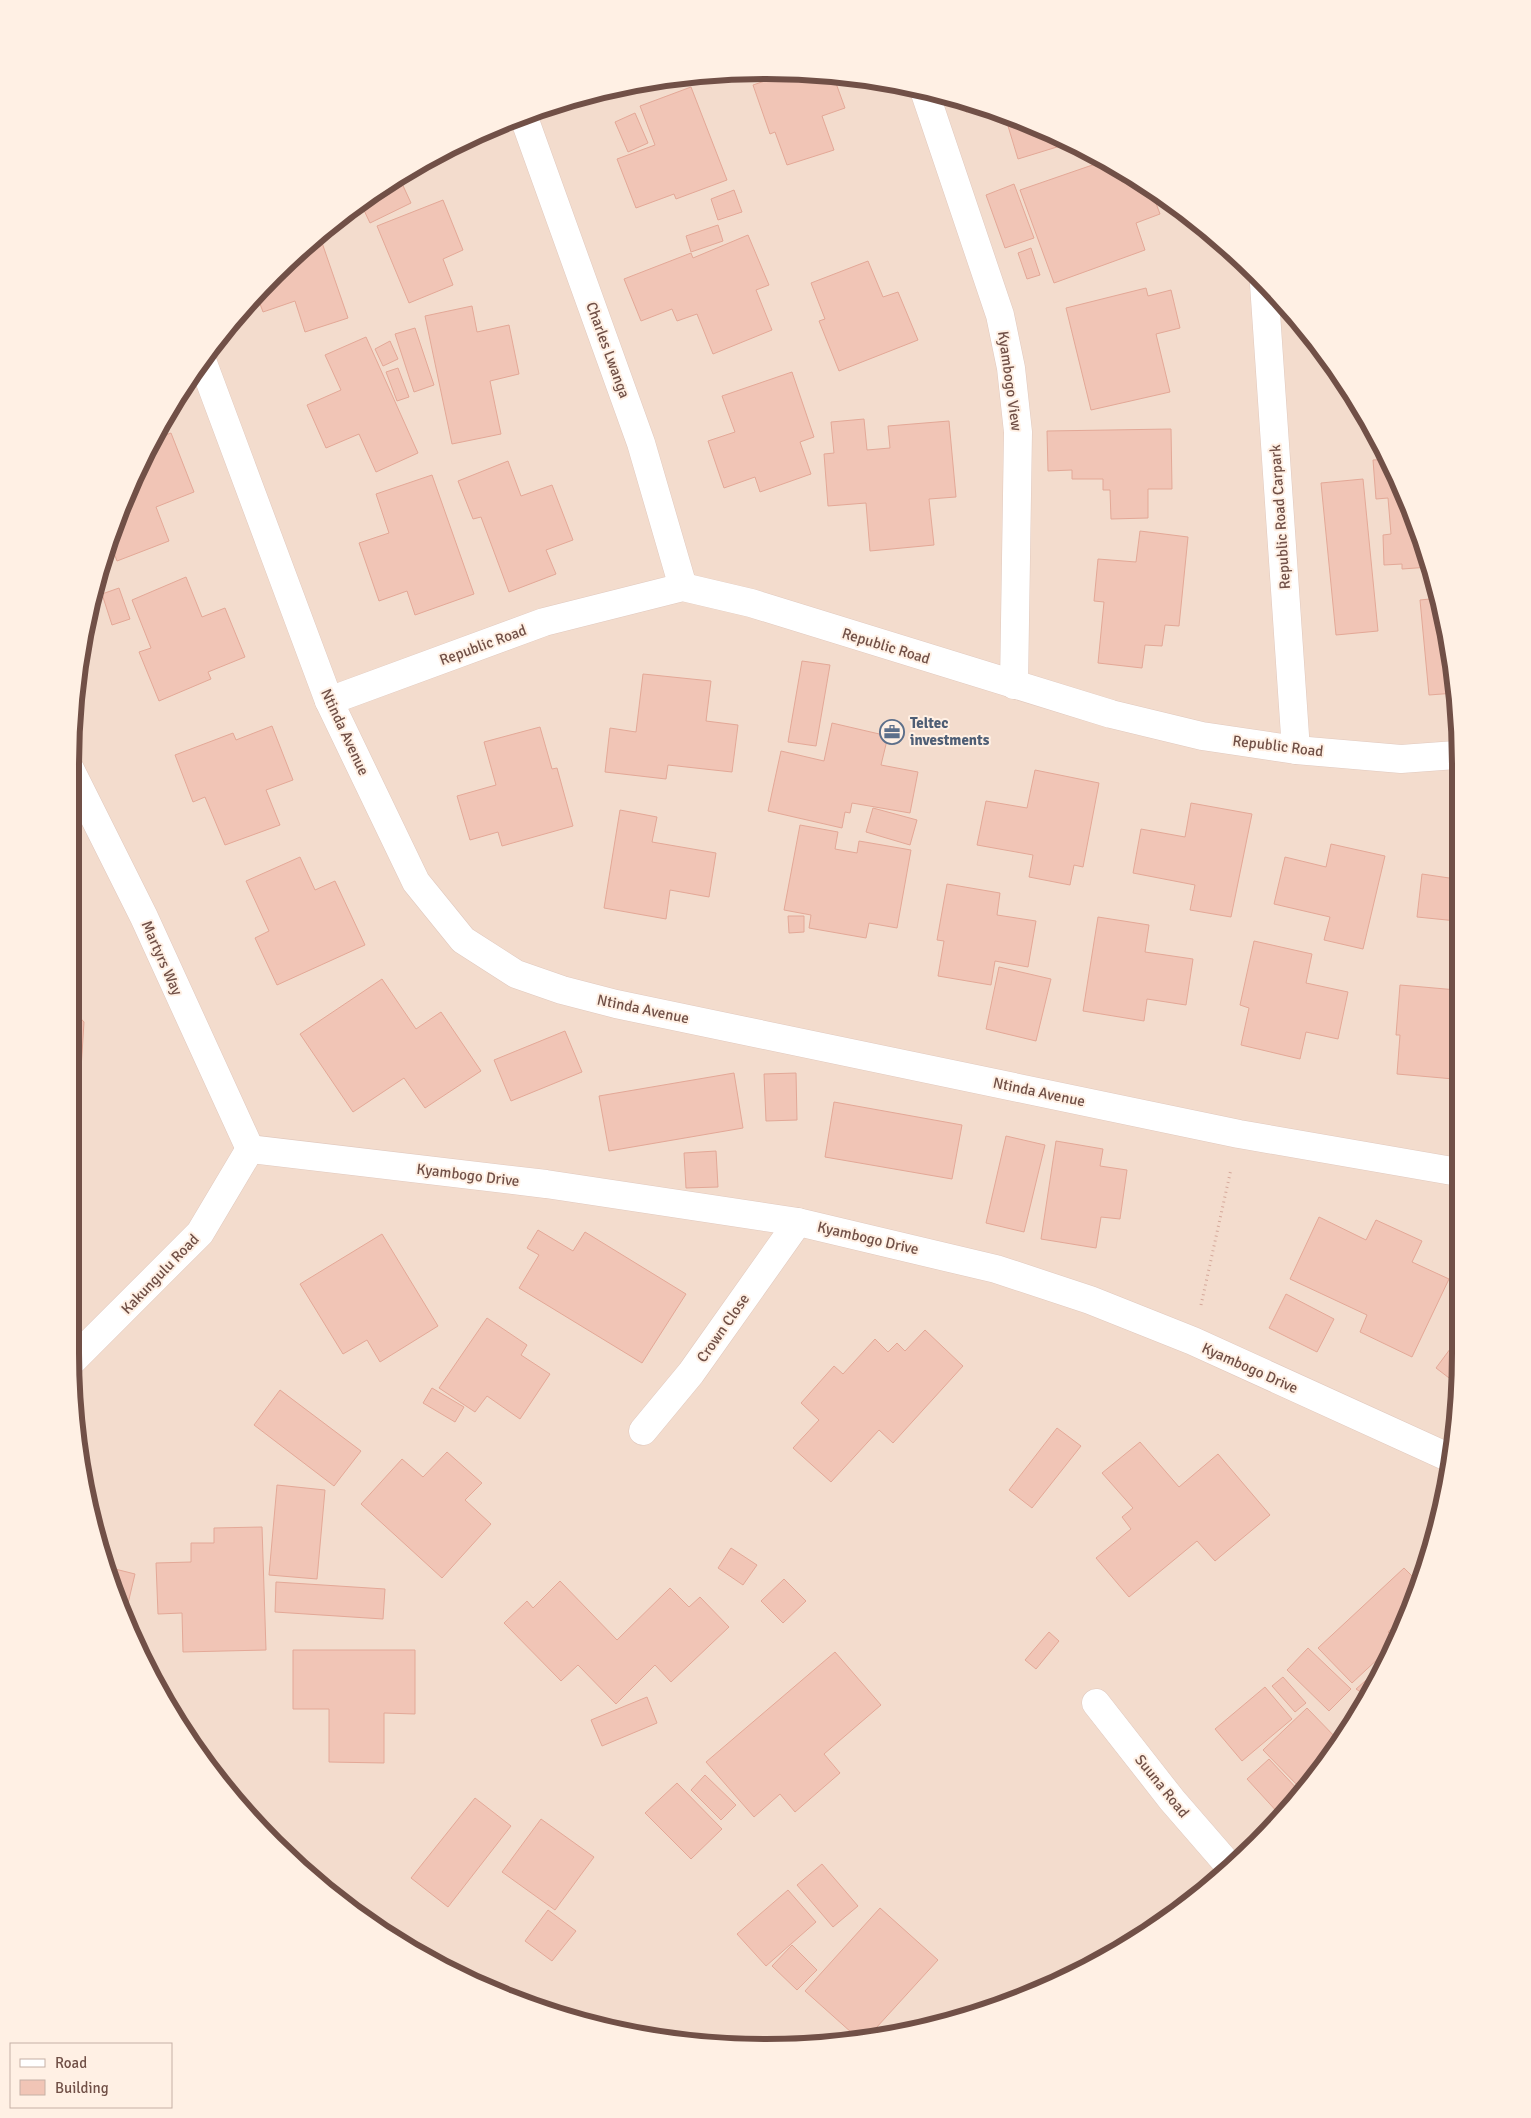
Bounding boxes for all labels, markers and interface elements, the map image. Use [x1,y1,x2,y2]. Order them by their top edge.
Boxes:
street label: Charles Lwanga [582,299,634,401]
street label: Kyambogo View [994,330,1026,432]
street label: Republic Road Carpark [1266,443,1294,590]
street label: Republic Road [437,621,529,669]
street label: Republic Road [840,624,932,668]
street label: Ntinda Avenue [317,686,373,778]
place label: Teltec investments [910,714,990,749]
office icon: Teltec investments [879,719,905,745]
street label: Republic Road [1232,732,1324,760]
street label: Martyrs Way [138,918,186,998]
street label: Ntinda Avenue [595,990,691,1028]
street label: Ntinda Avenue [991,1073,1087,1111]
street label: Kyambogo Drive [416,1160,520,1190]
street label: Kyambogo Drive [816,1218,920,1258]
street label: Kakungulu Road [117,1230,203,1318]
street label: Crown Close [693,1290,753,1366]
street label: Kyambogo Drive [1199,1339,1301,1397]
street label: Suuna Road [1131,1751,1193,1821]
legend [10,2043,172,2108]
text: Road [55,2054,87,2072]
text: Building [55,2079,109,2097]

